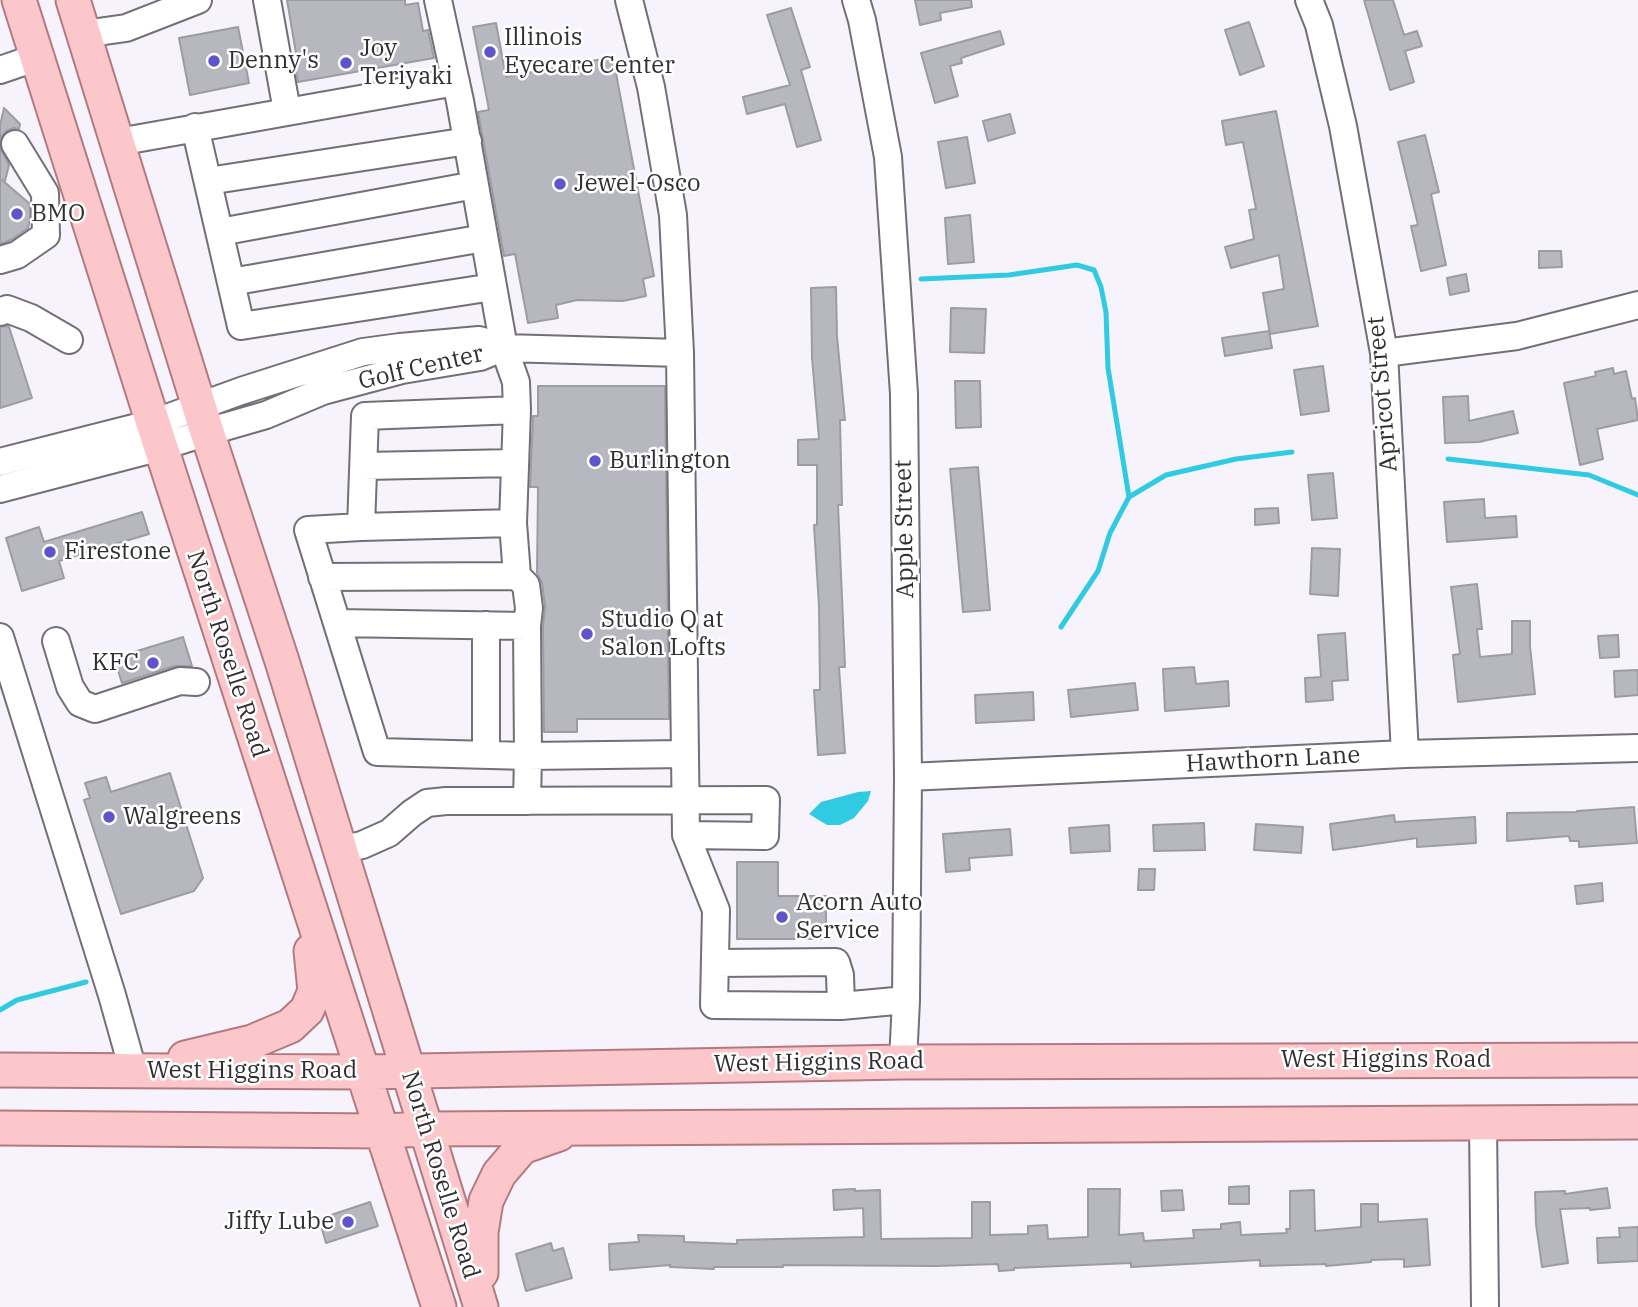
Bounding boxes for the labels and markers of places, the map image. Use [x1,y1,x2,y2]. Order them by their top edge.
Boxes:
place label: Illinois Eyecare Center [504,24,675,80]
place label: Joy Teriyaki [360,35,453,91]
marker: Illinois Eyecare Center [482,44,498,60]
place label: Denny's [228,47,319,75]
marker: Denny's [206,53,222,69]
marker: Joy Teriyaki [338,55,354,71]
place label: Jewel-Osco [574,170,701,198]
marker: Jewel-Osco [552,176,568,192]
place label: BMO [31,200,85,228]
marker: BMO [9,206,25,222]
place label: Burlington [609,447,731,475]
marker: Burlington [587,453,603,469]
place label: Firestone [64,538,171,566]
marker: Firestone [42,544,58,560]
place label: Studio Q at Salon Lofts [601,606,726,662]
marker: Studio Q at Salon Lofts [579,626,595,642]
place label: KFC [92,649,139,677]
marker: KFC [145,655,161,671]
place label: Walgreens [123,803,242,831]
marker: Walgreens [101,809,117,825]
place label: Acorn Auto Service [796,889,922,945]
marker: Acorn Auto Service [774,909,790,925]
place label: Jiffy Lube [224,1208,334,1236]
marker: Jiffy Lube [340,1214,356,1230]

